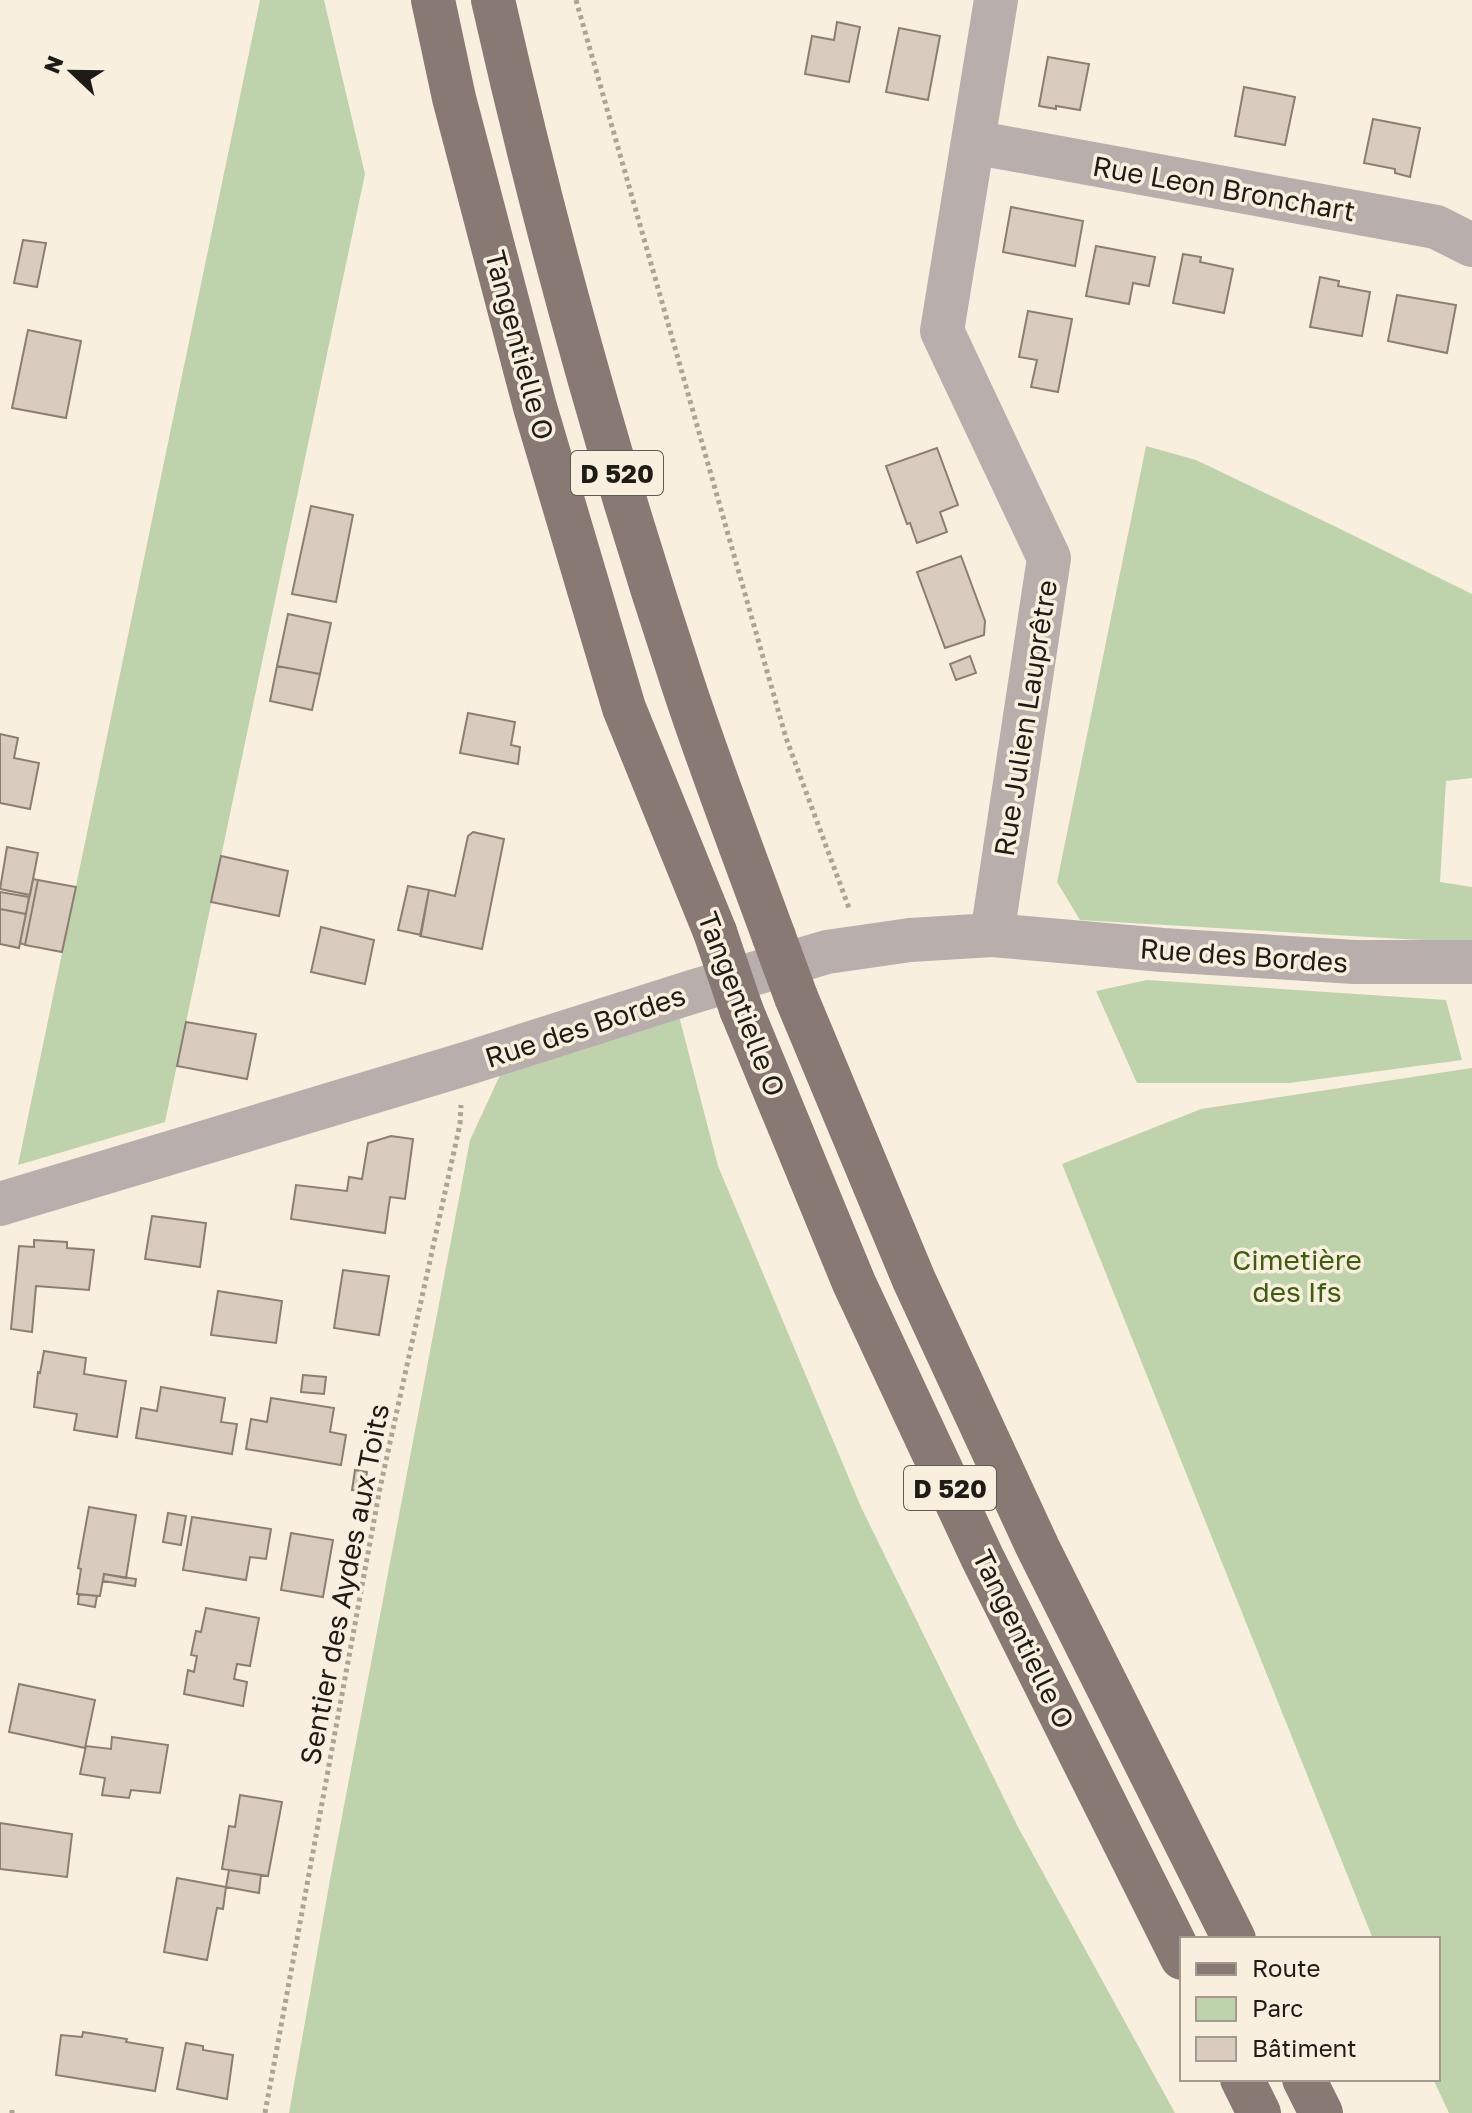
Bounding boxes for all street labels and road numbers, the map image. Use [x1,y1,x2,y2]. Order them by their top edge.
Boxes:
street label: Rue Leon Bronchart [1090,149,1358,227]
street label: Tangentielle O [479,247,561,443]
road number: D 520 [571,451,663,495]
street label: Rue Julien Lauprêtre [987,578,1063,858]
street label: Tangentielle O [692,907,792,1101]
street label: Rue des Bordes [1139,931,1349,979]
street label: Rue des Bordes [481,978,689,1074]
street label: Sentier des Aydes aux Toits [293,1401,395,1767]
road number: D 520 [904,1466,996,1510]
street label: Tangentielle O [966,1544,1082,1734]

